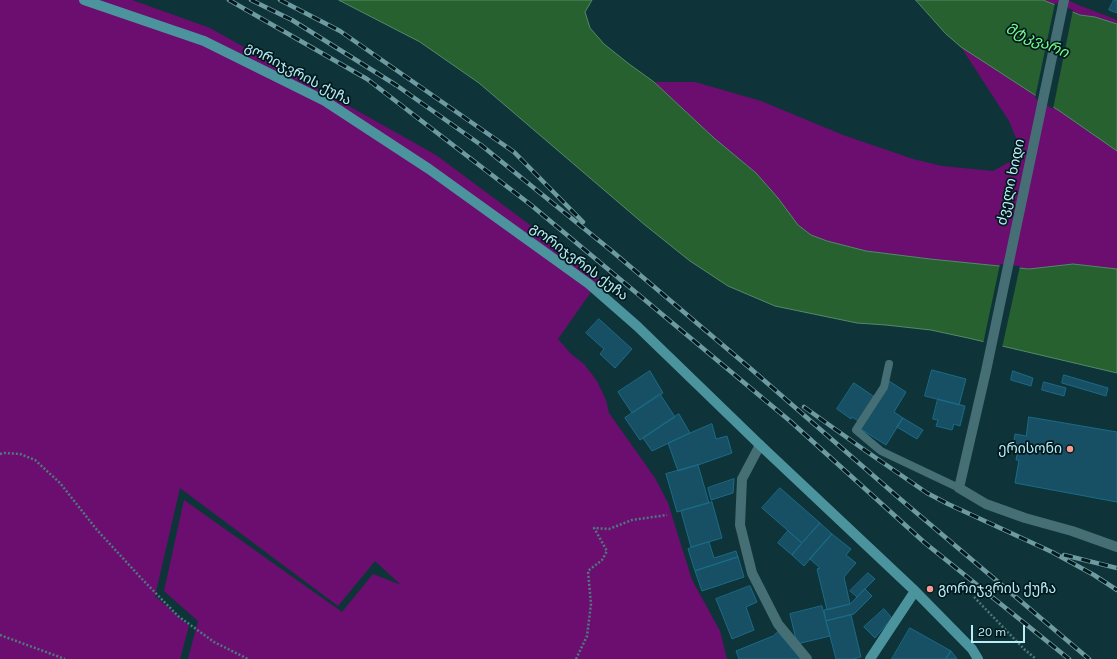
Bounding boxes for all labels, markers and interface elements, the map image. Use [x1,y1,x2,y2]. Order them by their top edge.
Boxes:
water label: მტკვარი [1003,20,1071,62]
street label: გორიჯვრის ქუჩა [242,39,354,109]
street label: ძველი ხიდი [994,137,1028,227]
street label: გორიჯვრის ქუჩა [527,220,631,304]
place label: ერისონი [998,441,1062,457]
marker: ერისონი [1065,444,1075,454]
place label: გორიჯვრის ქუჩა [938,581,1056,597]
marker: გორიჯვრის ქუჩა [925,584,935,594]
scale bar [973,617,1027,643]
text: 20 m [978,625,1006,639]

